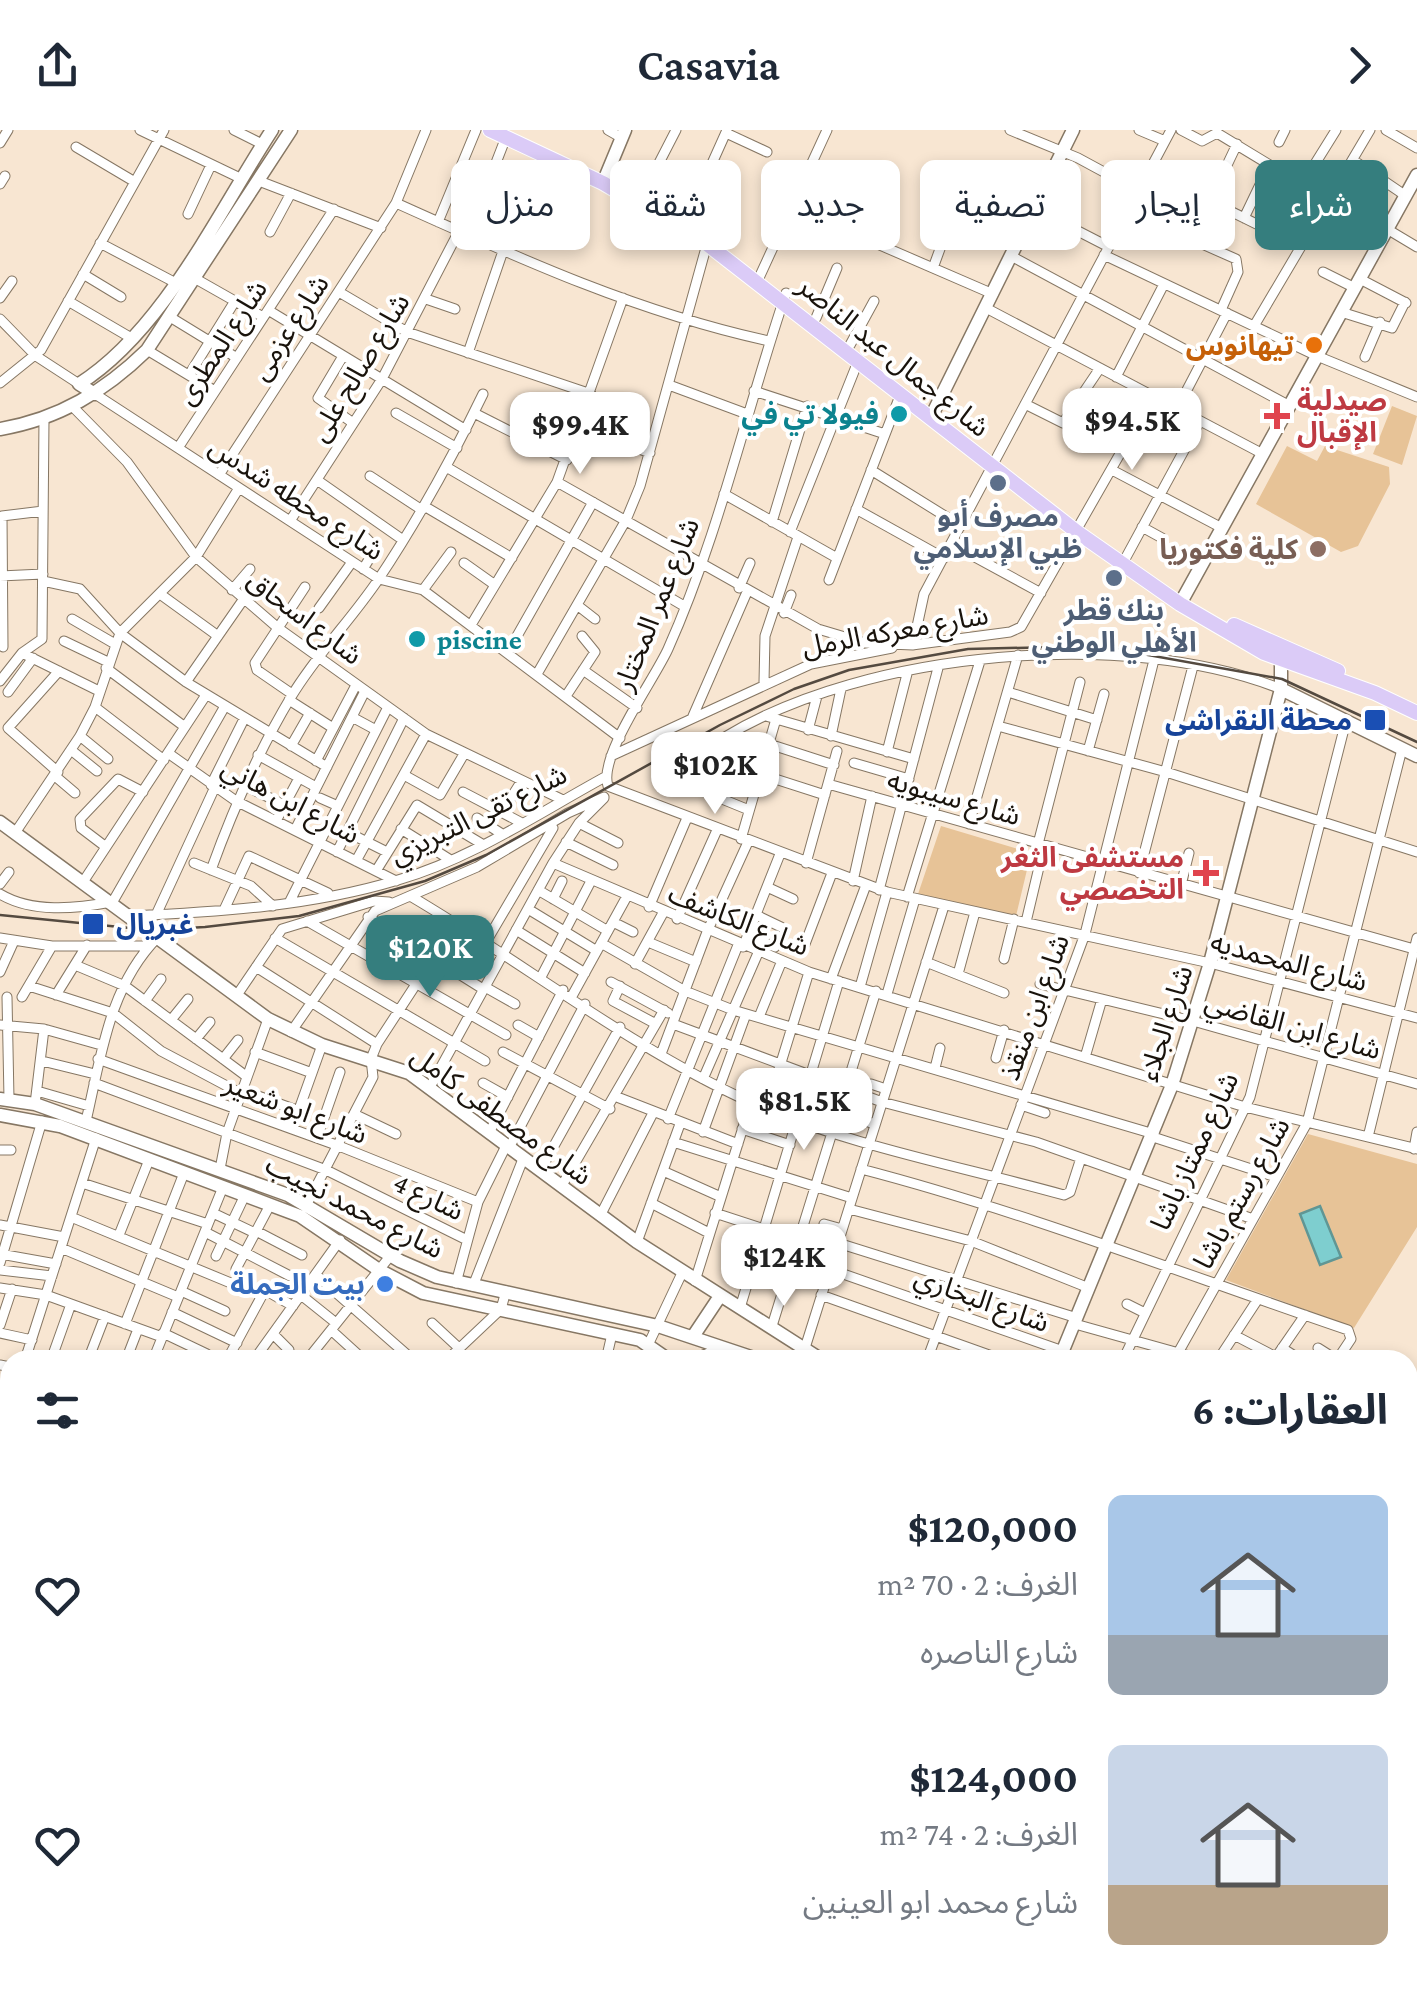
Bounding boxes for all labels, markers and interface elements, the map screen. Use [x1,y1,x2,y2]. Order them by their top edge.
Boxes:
icon: share [30,38,85,93]
icon: forward [1332,38,1387,93]
text: Casavia [637,40,780,90]
chip: منزل [451,160,590,250]
chip: شقة [610,160,741,250]
chip: جديد [761,160,900,250]
chip: تصفية [920,160,1081,250]
chip: إيجار [1101,160,1235,250]
chip: شراء [1255,160,1388,250]
street label: شارع عزمى [244,269,339,388]
street label: شارع جمال عبد الناصر [788,269,996,447]
street label: شارع المطرى [170,274,277,413]
street label: شارع صالح على [303,288,420,449]
place label: تيهانوس [1186,330,1294,361]
marker: تيهانوس [1303,334,1325,356]
place label: صيدلية الإقبال [1297,385,1387,451]
pin: $94.5K [1051,388,1213,473]
pin: $99.4K [499,392,661,477]
place label: فيولا تي في [741,399,879,436]
text: $94.5K [1084,402,1180,438]
marker: فيولا تي في [888,403,910,425]
marker: صيدلية الإقبال [1266,405,1288,427]
text: $99.4K [532,406,628,442]
street label: شارع محطه شدس [201,430,390,571]
marker: مصرف أبو ظبي الإسلامي [987,472,1009,494]
place label: مصرف أبو ظبي الإسلامي [914,498,1082,570]
street label: شارع عمر المختار [607,513,710,698]
place label: كلية فكتوريا [1159,534,1298,566]
marker: كلية فكتوريا [1307,538,1329,560]
street label: شارع اسحاق [238,564,368,675]
marker: بنك قطر الأهلي الوطني [1103,567,1125,589]
place label: بنك قطر الأهلي الوطني [1031,595,1197,664]
street label: شارع معركه الرمل [800,599,991,667]
place label: piscine [437,624,522,655]
marker: piscine [406,628,428,650]
place label: محطة النقراشى [1165,705,1352,737]
marker: محطة النقراشى [1362,707,1388,733]
pin: $102K [645,732,785,817]
text: $102K [673,746,757,782]
street label: شارع ابن هاني [214,751,365,855]
street label: شارع تقى التبريزي [385,758,574,876]
street label: شارع سيبويه [882,764,1024,836]
place label: مستشفى الثغر التخصصي [1000,842,1184,911]
marker: مستشفى الثغر التخصصي [1193,860,1219,886]
street label: شارع الكاشف [662,877,814,966]
place label: غبريال [116,909,194,941]
marker: غبريال [80,911,106,937]
pin: $120K [360,915,500,1000]
street label: شارع المحمديه [1206,926,1371,1002]
text: $120K [388,929,472,965]
street label: شارع ابن منقذ [994,930,1080,1086]
street label: شارع الجلاء [1132,961,1203,1087]
street label: شارع ابن القاضي [1200,986,1384,1071]
street label: شارع مصطفى كامل [402,1040,598,1195]
street label: شارع ابو شعير [217,1067,372,1155]
street label: شارع ممتاز باشا [1144,1067,1249,1237]
pin: $81.5K [723,1068,885,1153]
text: $81.5K [758,1082,850,1118]
street label: شارع رستم باشا [1187,1112,1301,1277]
street label: شارع محمد نجيب [259,1148,449,1269]
street label: شارع 4 [386,1166,469,1231]
pin: $124K [714,1224,854,1309]
text: $124K [743,1238,825,1274]
street label: شارع البخاري [908,1261,1053,1343]
place label: بيت الجملة [230,1269,365,1301]
marker: بيت الجملة [374,1273,396,1295]
icon: filters [30,1383,85,1438]
text: العقارات: 6 [1192,1386,1388,1433]
text: $120,000 [907,1504,1078,1551]
icon: home [1188,1535,1308,1655]
text: الغرف: 2 · 70 m² [877,1566,1078,1602]
icon: heart [30,1568,85,1623]
text: شارع الناصره [920,1634,1078,1670]
text: $124,000 [909,1754,1078,1801]
icon: home [1188,1785,1308,1905]
text: الغرف: 2 · 74 m² [880,1816,1078,1852]
icon: heart [30,1818,85,1873]
text: شارع محمد ابو العينين [803,1884,1078,1920]

